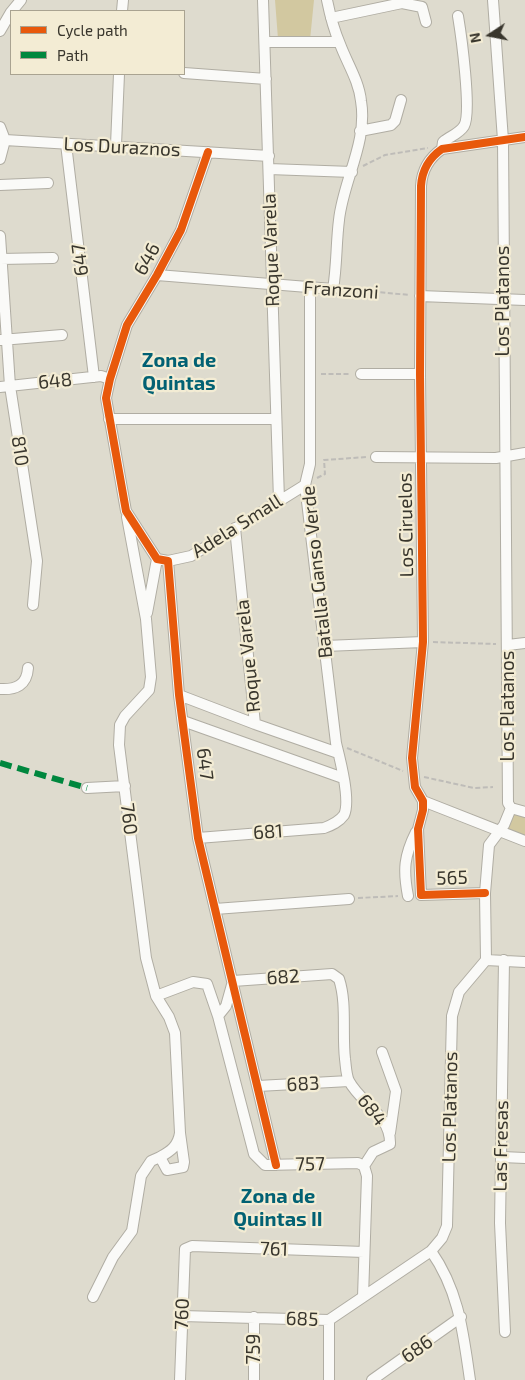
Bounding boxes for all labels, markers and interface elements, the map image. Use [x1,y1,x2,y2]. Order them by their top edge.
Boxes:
legend [10,10,185,75]
north arrow [465,10,515,60]
text: Cycle path [57,21,128,39]
text: N [465,31,484,45]
text: Path [57,46,88,64]
street label: Los Duraznos [63,133,181,161]
street label: Roque Varela [258,193,284,307]
street label: 646 [129,239,165,279]
street label: 647 [67,243,93,277]
street label: Los Platanos [492,246,514,356]
street label: Franzoni [303,276,379,304]
district label: Zona de Quintas [142,348,216,395]
street label: 648 [37,368,73,394]
street label: 810 [6,434,34,468]
street label: Los Ciruelos [394,472,418,578]
street label: Batalla Ganso Verde [297,485,337,659]
street label: Adela Small [188,489,286,563]
street label: Roque Varela [231,598,265,714]
street label: Los Platanos [497,651,519,761]
street label: 647 [192,747,218,781]
street label: 760 [116,802,142,836]
street label: 681 [252,820,284,844]
street label: 565 [436,866,468,890]
street label: 682 [266,964,300,990]
street label: Los Platanos [438,1051,462,1163]
street label: 683 [286,1072,320,1096]
street label: 684 [353,1090,391,1130]
street label: Las Fresas [489,1100,513,1192]
street label: 757 [295,1152,325,1176]
district label: Zona de Quintas II [233,1184,323,1231]
street label: 761 [260,1237,288,1261]
street label: 760 [170,1298,194,1330]
street label: 685 [285,1307,319,1331]
street label: 686 [397,1330,437,1368]
street label: 759 [243,1334,265,1364]

